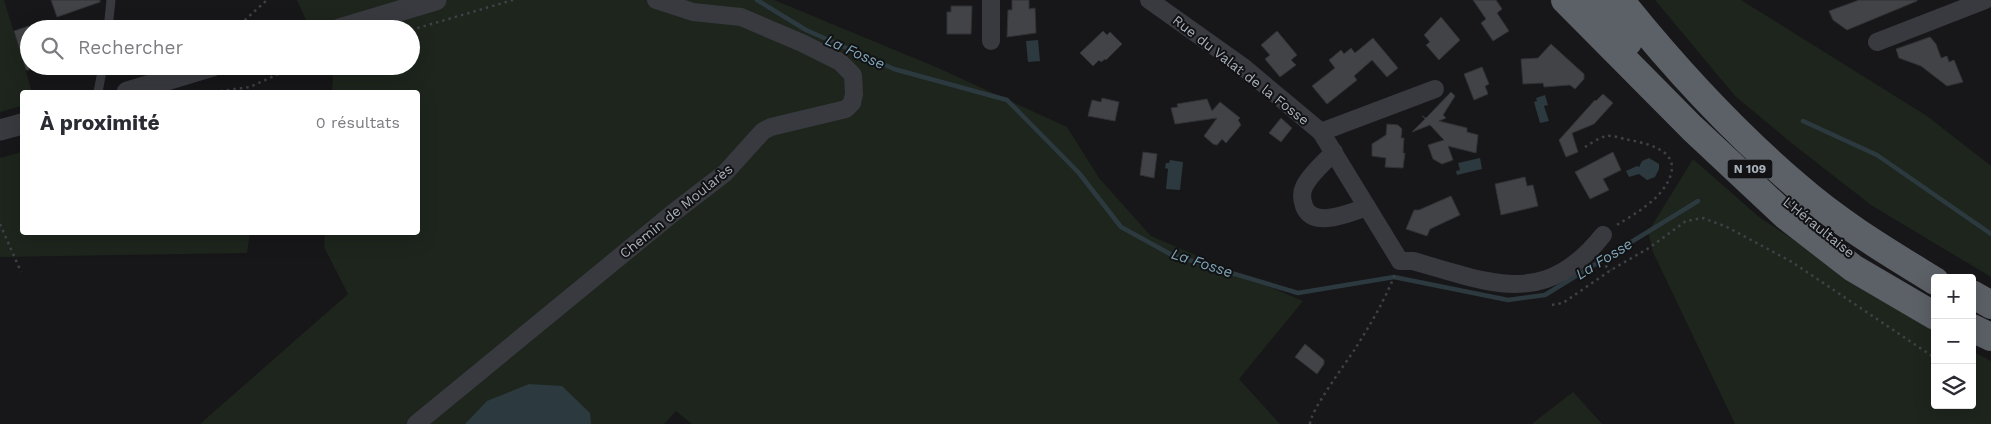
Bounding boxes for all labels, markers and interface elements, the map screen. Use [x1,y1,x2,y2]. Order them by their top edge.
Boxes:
street label: Rue du Valat de la Fosse [1170,12,1312,128]
search box [20,20,420,75]
water label: La Fosse [822,31,888,73]
icon: search [38,34,66,62]
text: Rechercher [78,36,183,59]
text: À proximité [40,110,160,135]
text: 0 résultats [316,113,400,132]
road number: N 109 [1728,160,1772,178]
street label: Chemin de Moularès [616,161,736,261]
street label: L'Héraultaise [1780,193,1858,261]
water label: La Fosse [1572,235,1636,283]
water label: La Fosse [1169,245,1235,281]
map controls [1931,274,1976,409]
button: + [1931,274,1976,319]
button: − [1931,319,1976,364]
button: layers [1931,364,1976,409]

